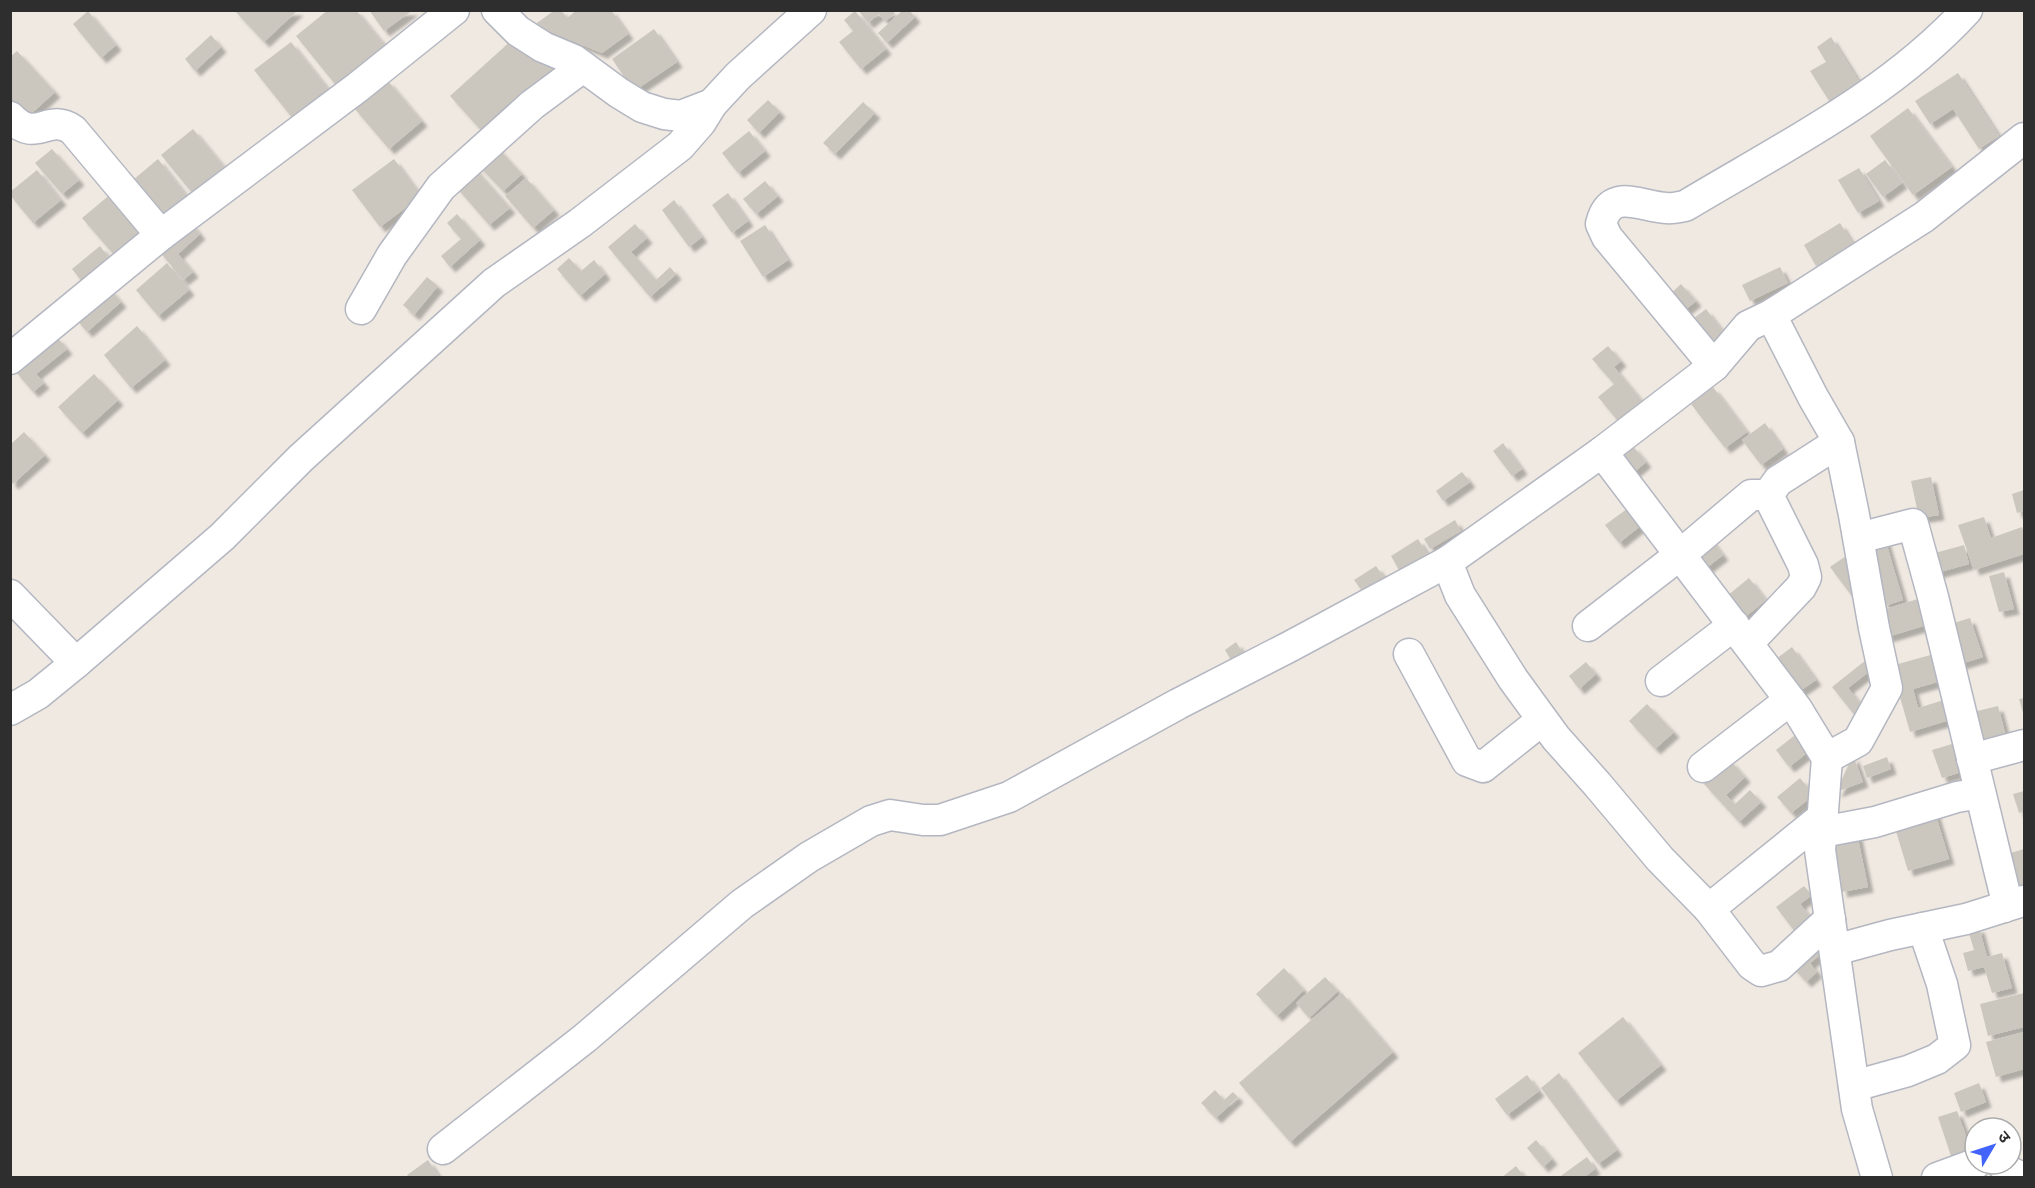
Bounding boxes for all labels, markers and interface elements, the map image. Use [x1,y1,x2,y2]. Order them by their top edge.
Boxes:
north arrow [1963,1116,2023,1176]
text: उ [1994,1127,2015,1147]

